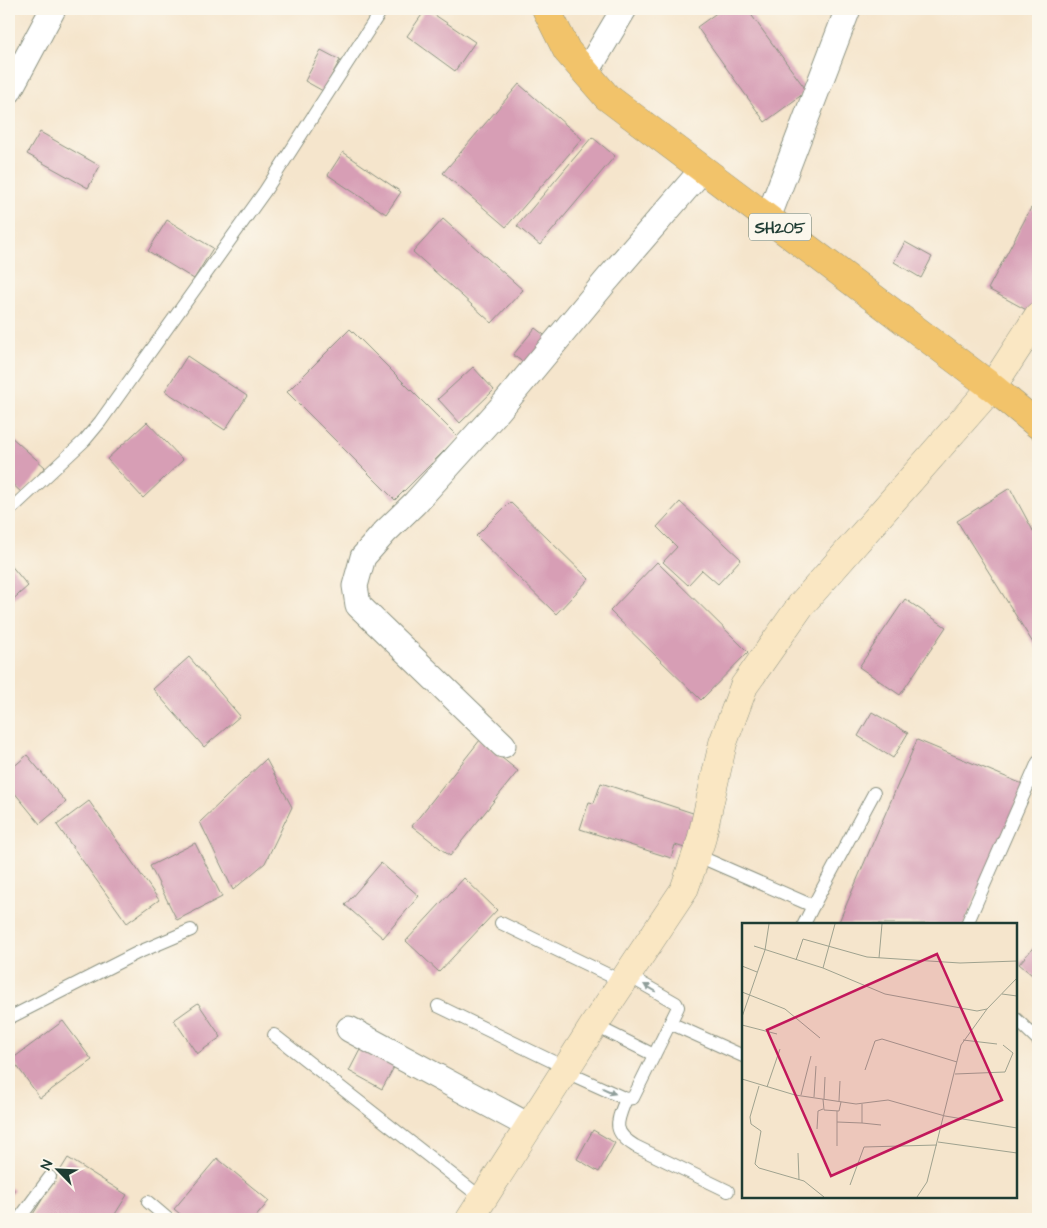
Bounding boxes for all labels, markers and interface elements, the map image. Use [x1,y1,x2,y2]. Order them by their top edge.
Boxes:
road number: SH205 [749,213,811,240]
inset map [742,923,1017,1198]
one-way arrow [644,983,657,992]
one-way arrow [602,1088,616,1096]
north arrow [32,1146,82,1196]
text: N [36,1157,58,1173]

